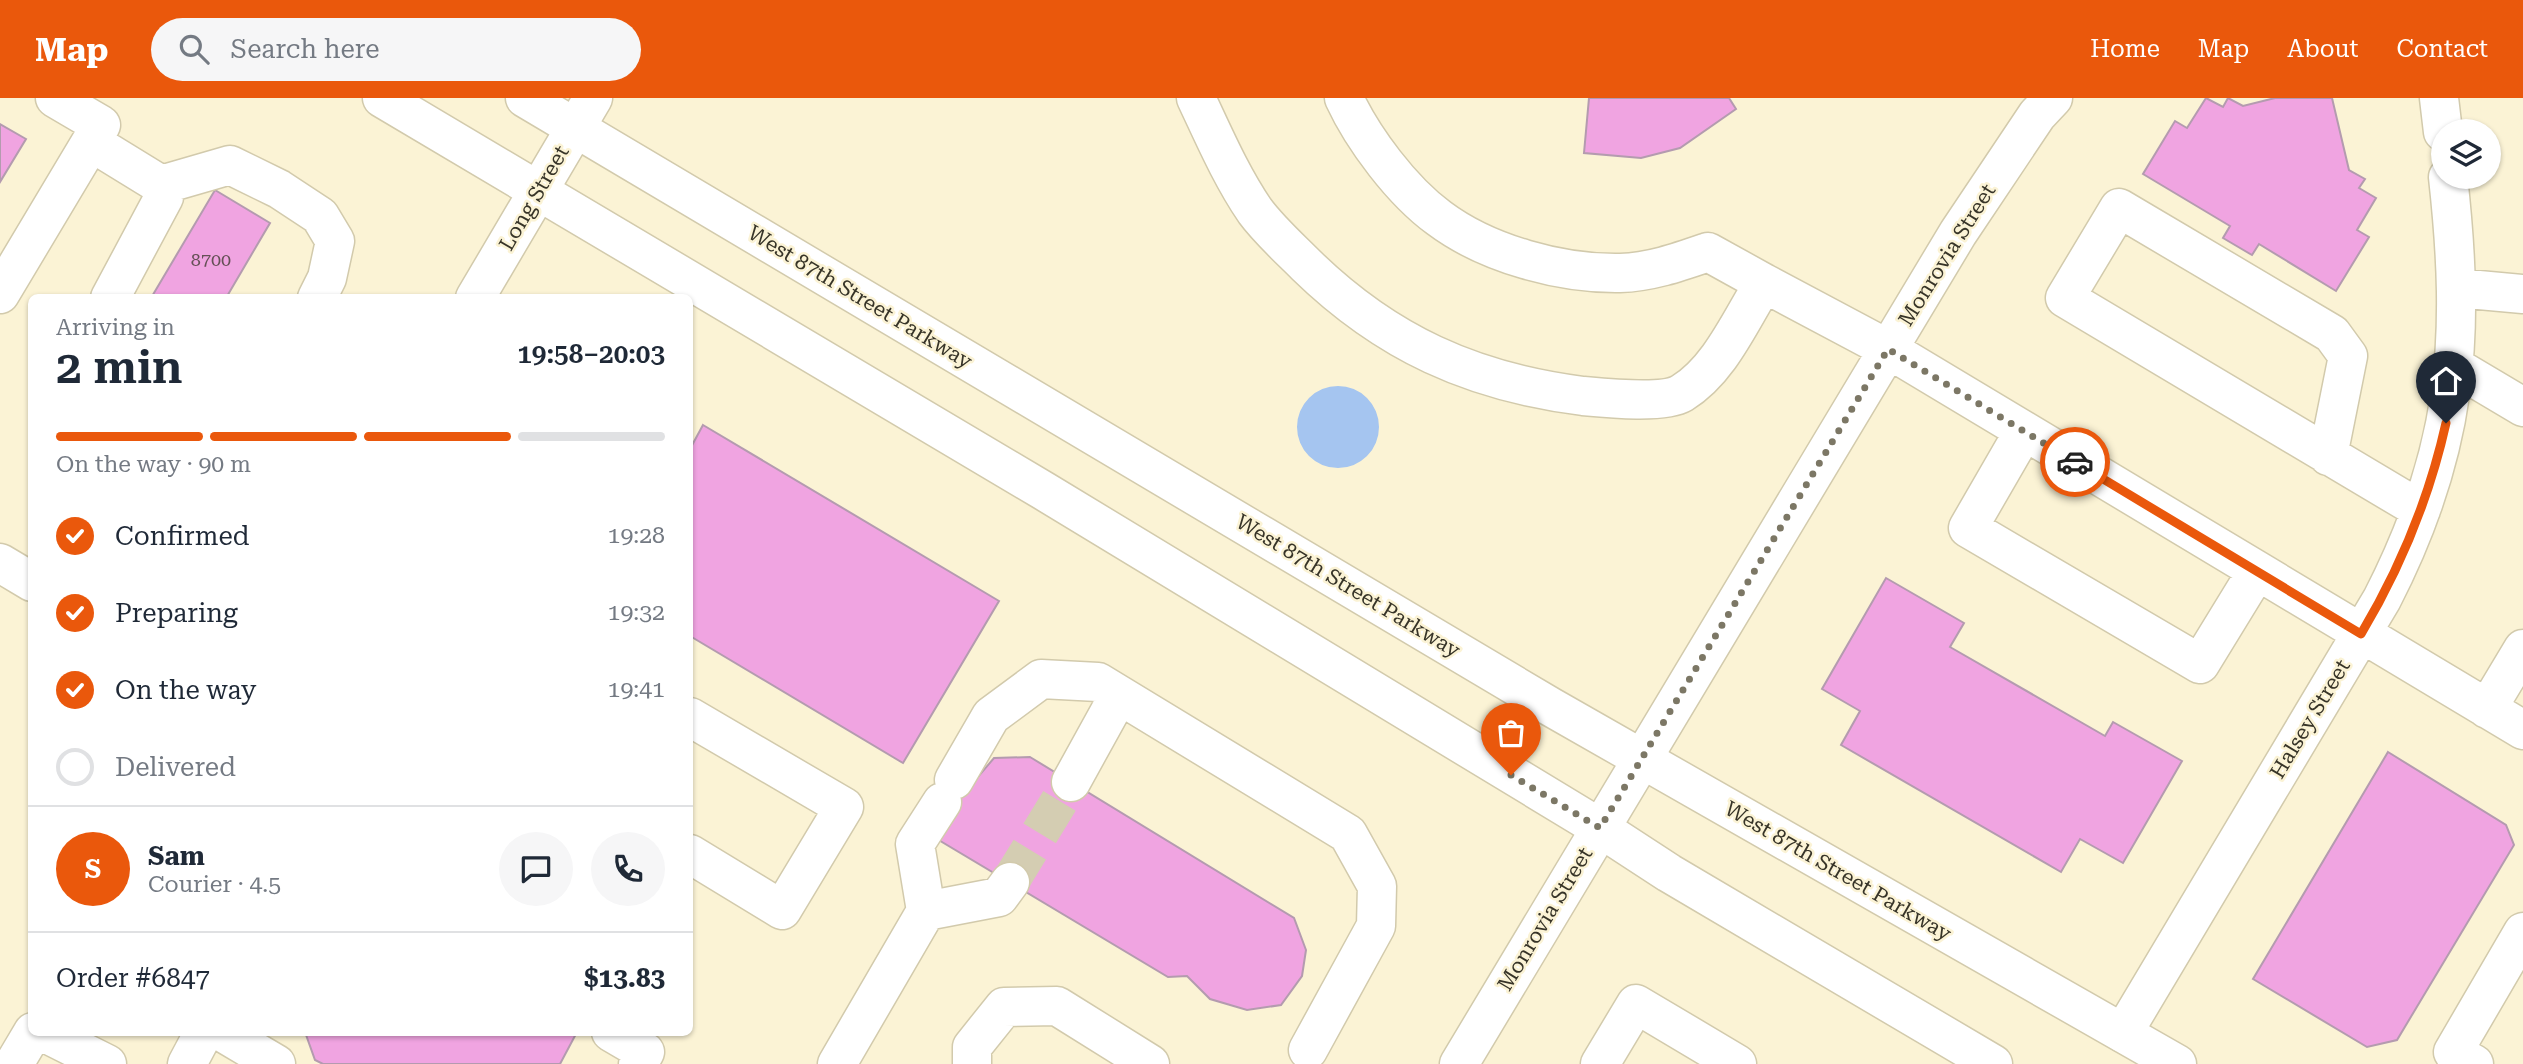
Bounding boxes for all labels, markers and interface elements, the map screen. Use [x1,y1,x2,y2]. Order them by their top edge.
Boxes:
search box [151,18,641,81]
text: Map [35,30,109,69]
icon: search [175,30,213,68]
text: Search here [231,34,380,64]
text: Home [2090,35,2160,63]
text: Map [2198,35,2249,63]
text: About [2287,35,2358,63]
text: Contact [2396,35,2488,63]
map controls [2431,119,2501,189]
button: layers [2431,119,2501,189]
street label: Long Street [494,141,574,255]
street label: Monrovia Street [1894,179,2000,330]
street label: West 87th Street Parkway [744,220,977,374]
house number: 8700 [191,249,231,270]
text: Arriving in [56,314,175,341]
text: 19:58–20:03 [517,339,665,369]
text: 2 min [56,340,183,394]
pin [2416,351,2476,423]
icon: home [2427,362,2465,400]
courier [2040,427,2110,497]
icon: car [2056,443,2094,481]
text: On the way · 90 m [56,451,251,478]
street label: West 87th Street Parkway [1232,509,1465,663]
icon: check [56,517,94,555]
text: Confirmed [115,521,250,551]
text: 19:28 [608,522,665,549]
icon: check [56,594,94,632]
text: Preparing [115,598,238,628]
text: 19:32 [608,599,665,626]
street label: Halsey Street [2265,655,2355,783]
icon: check [56,671,94,709]
text: On the way [115,675,256,705]
text: 19:41 [608,676,665,703]
pin [1481,703,1541,775]
icon: bag [1492,714,1530,752]
text: Delivered [115,752,236,782]
street label: West 87th Street Parkway [1721,796,1956,946]
button: chat [499,832,573,906]
button: phone [591,832,665,906]
text: Sam [148,841,205,871]
street label: Monrovia Street [1493,843,1597,995]
text: S [85,854,101,884]
text: Courier · 4.5 [148,871,281,898]
text: Order #6847 [56,963,210,993]
text: $13.83 [584,963,665,993]

